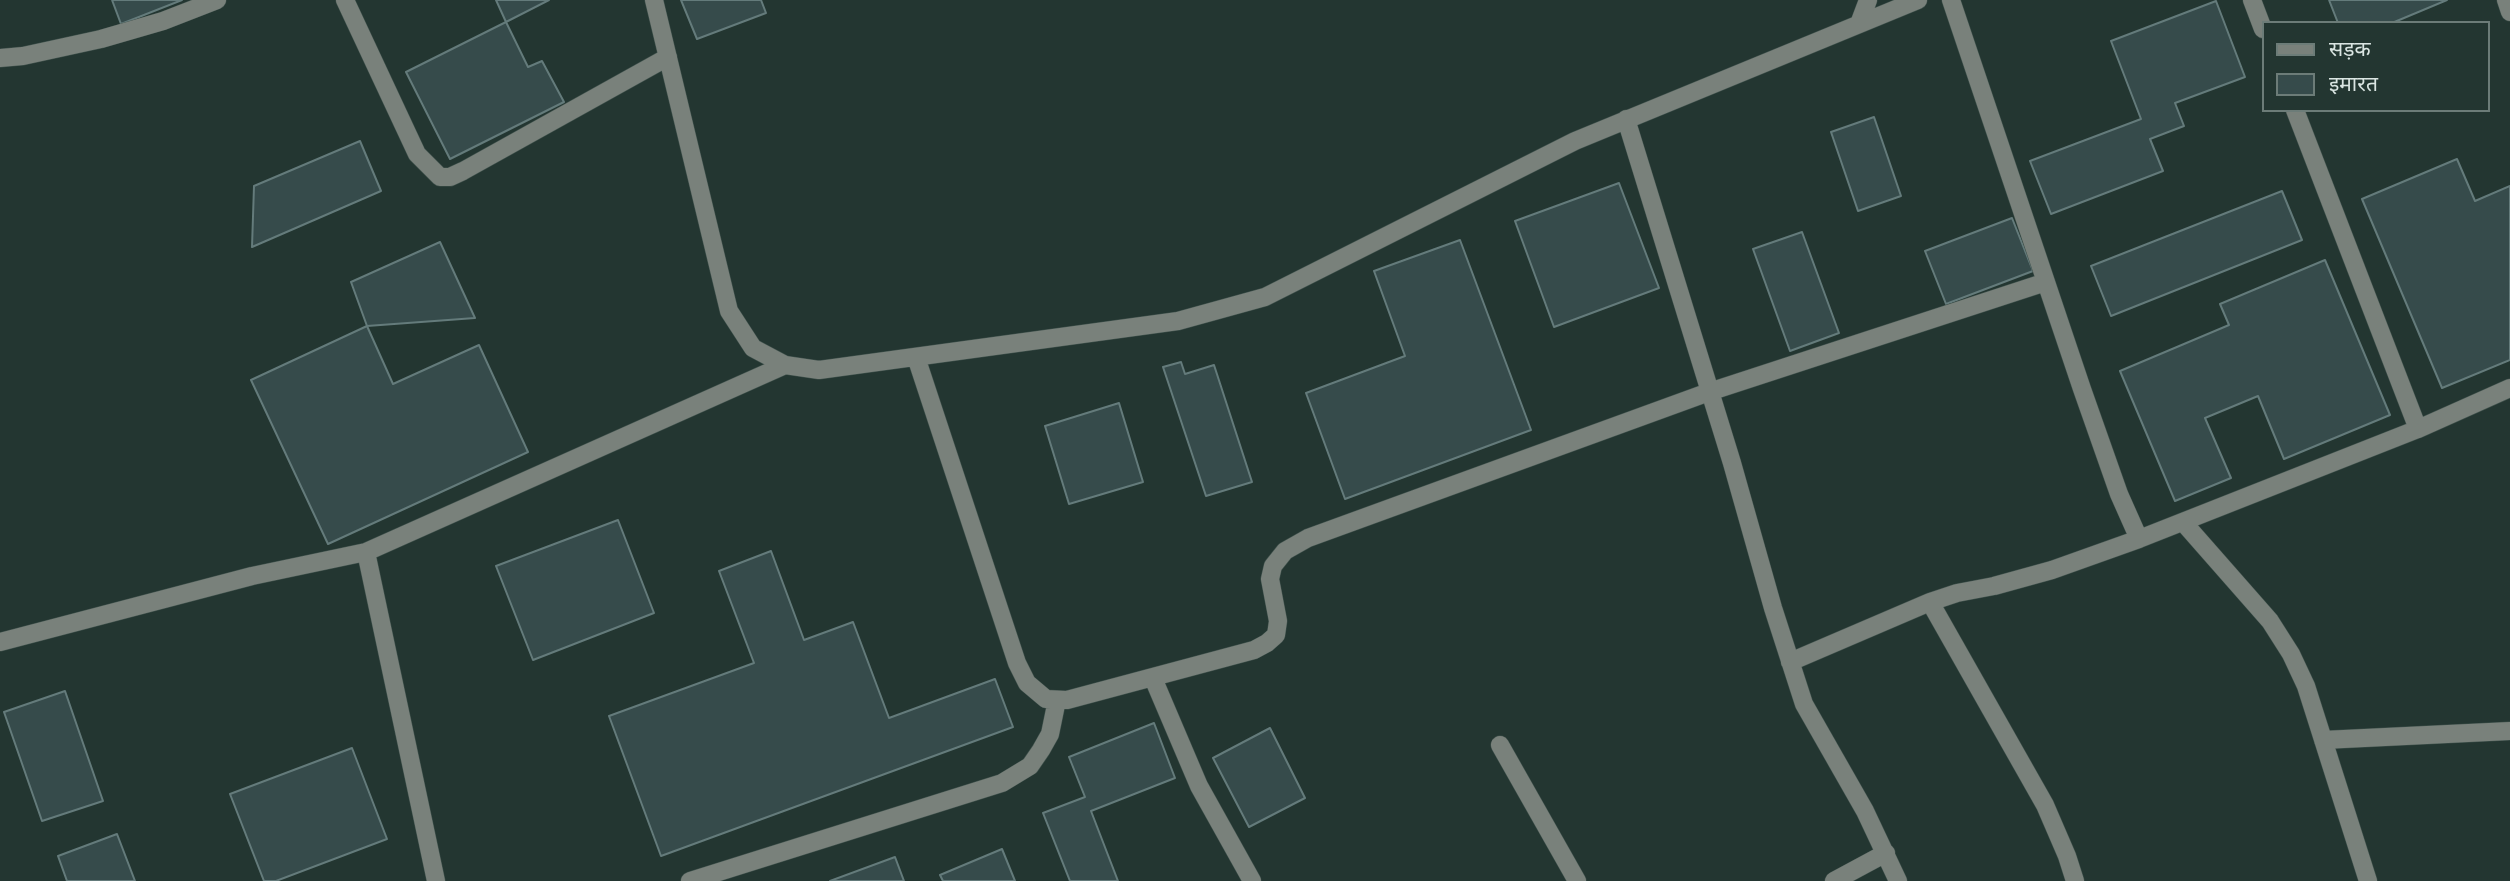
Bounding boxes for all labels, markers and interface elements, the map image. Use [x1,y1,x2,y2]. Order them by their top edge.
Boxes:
legend [2262,21,2489,112]
text: सड़क [2329,34,2371,64]
text: इमारत [2329,69,2378,99]

